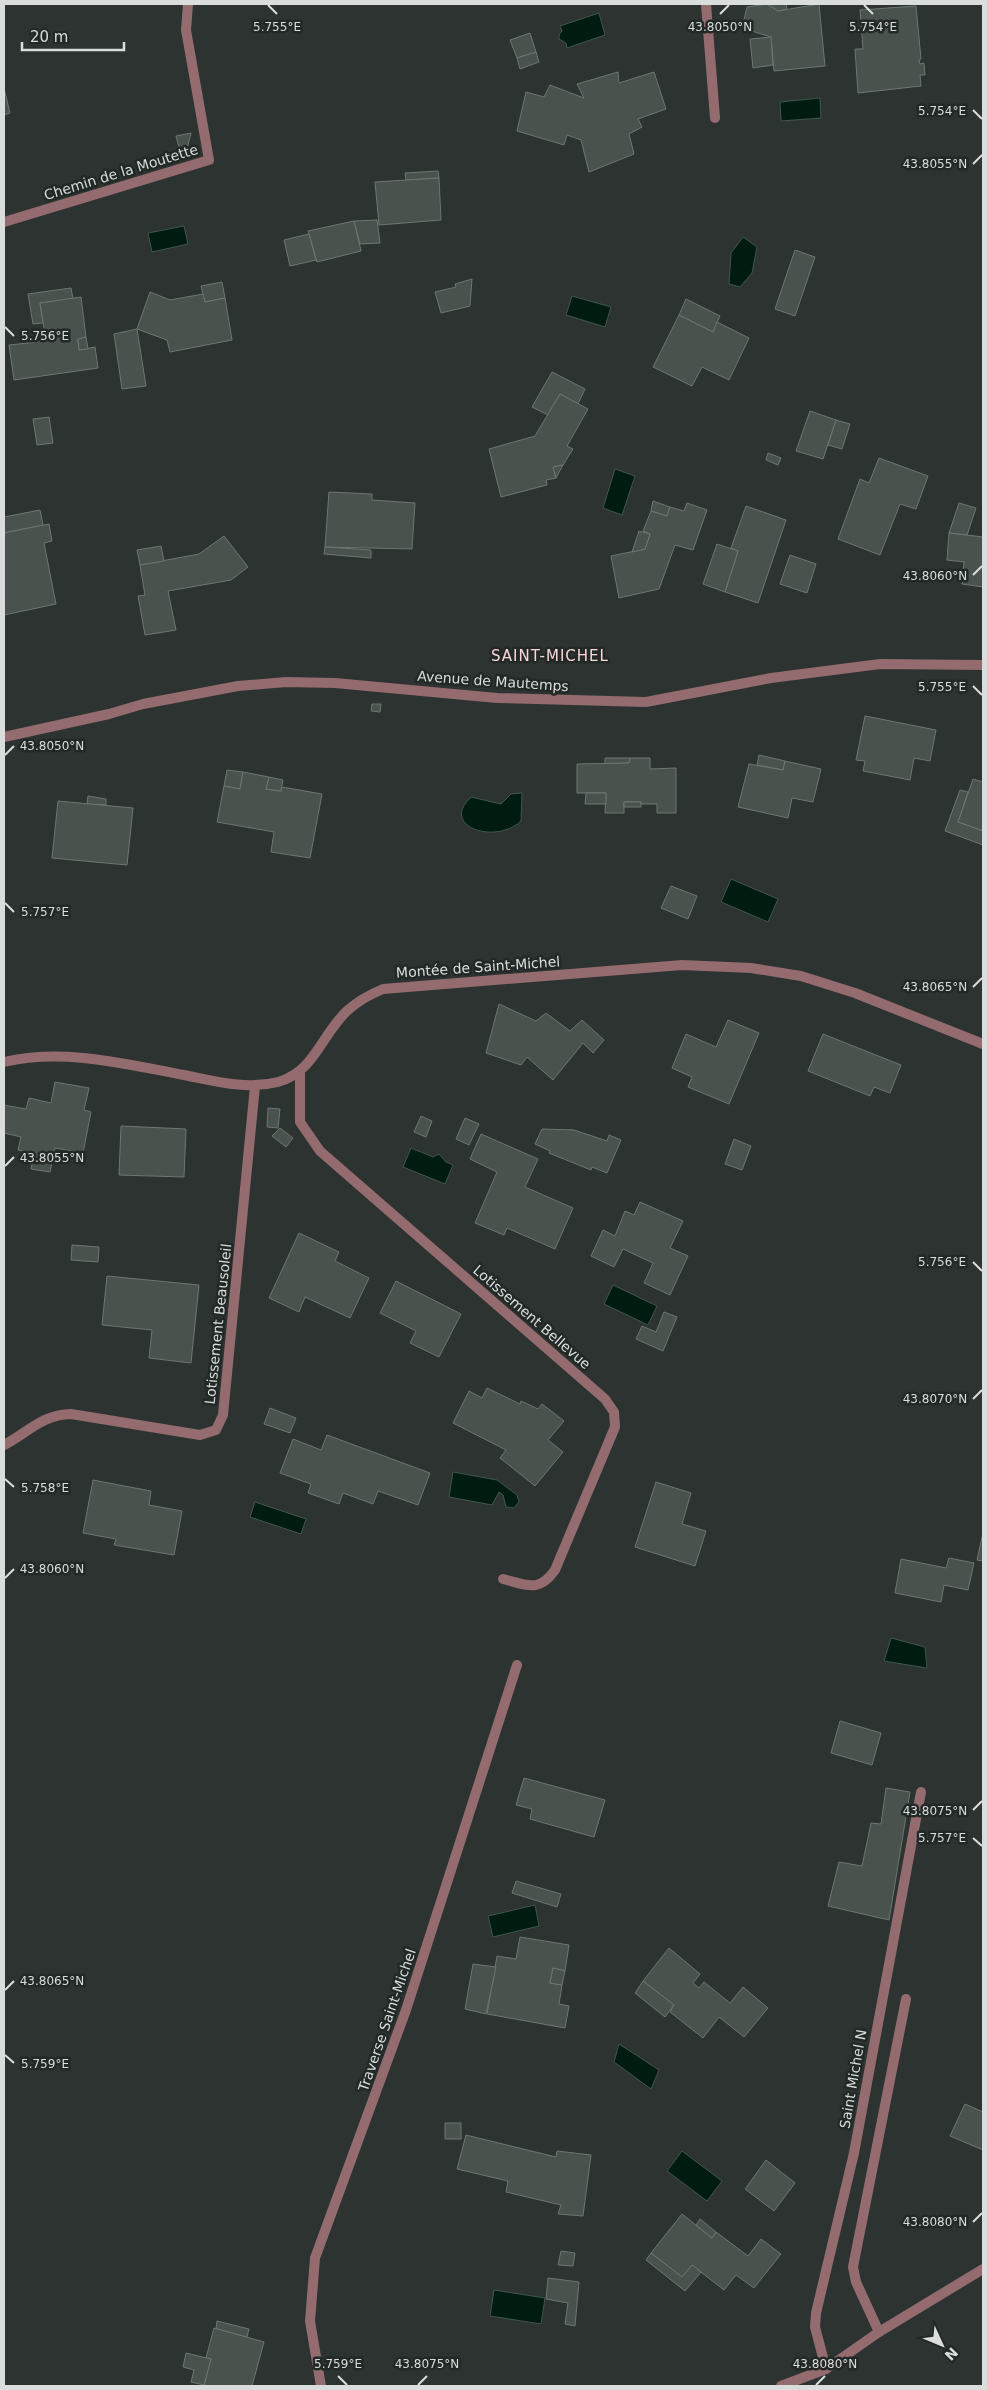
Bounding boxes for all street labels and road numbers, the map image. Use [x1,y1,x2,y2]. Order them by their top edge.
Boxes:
street label: Chemin de la Moutette [42,141,200,203]
street label: Avenue de Mautemps [417,668,569,694]
street label: Montée de Saint-Michel [395,953,561,981]
street label: Lotissement Beausoleil [202,1243,234,1405]
street label: Lotissement Bellevue [470,1262,594,1372]
street label: Traverse Saint-Michel [355,1947,419,2094]
street label: Saint Michel N [836,2028,870,2130]

